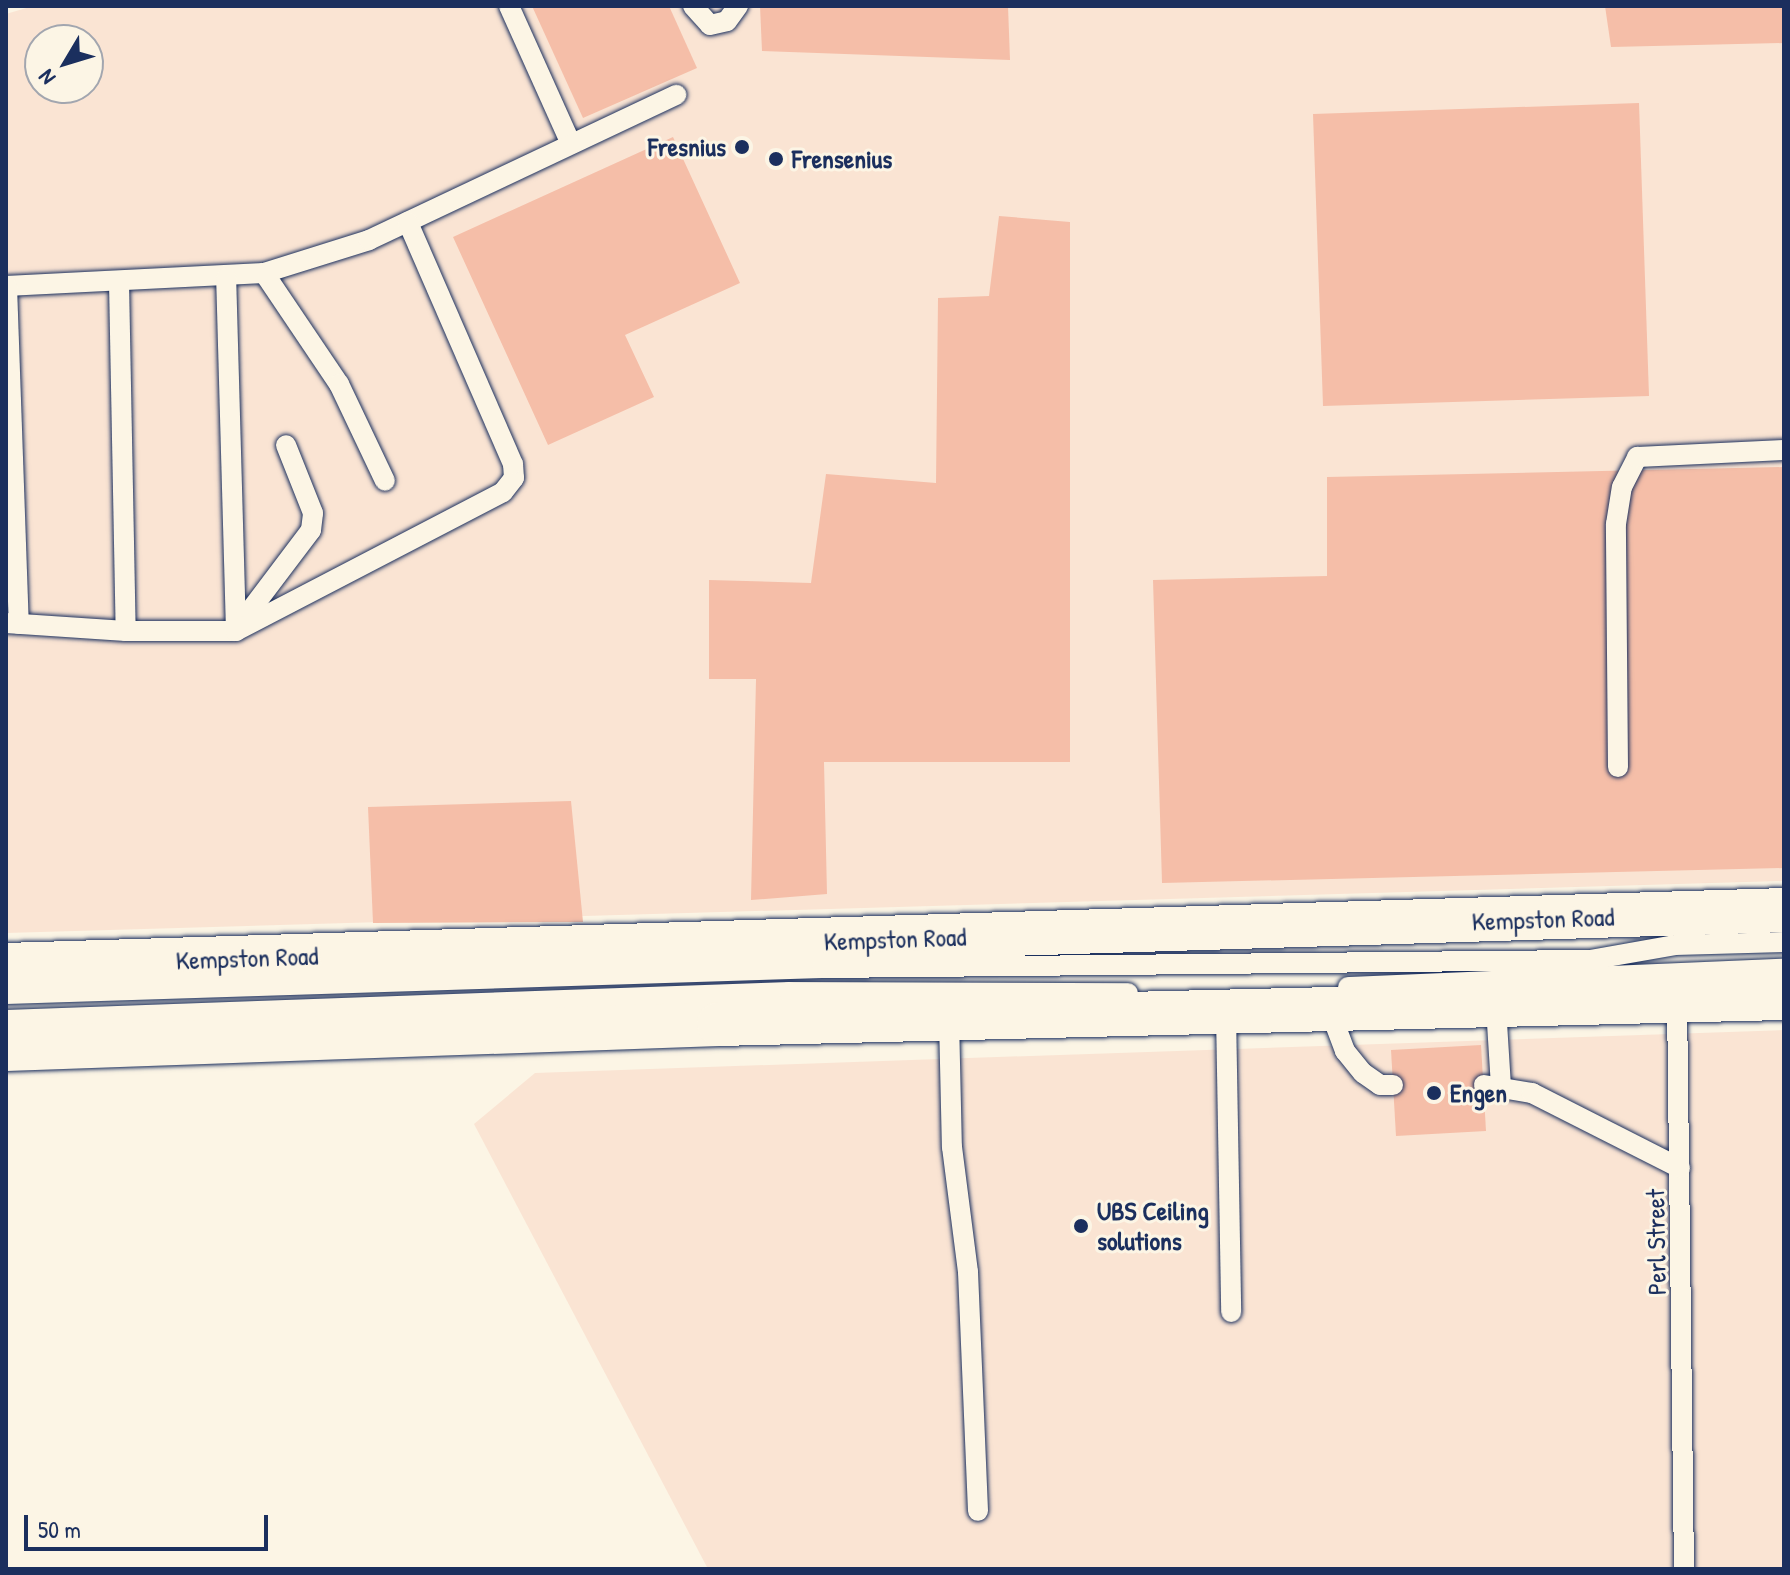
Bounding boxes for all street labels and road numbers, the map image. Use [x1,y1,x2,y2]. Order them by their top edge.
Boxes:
street label: Kempston Road [1471,901,1615,937]
street label: Kempston Road [823,921,967,957]
street label: Kempston Road [175,940,319,976]
street label: Perl Street [1639,1189,1673,1295]

